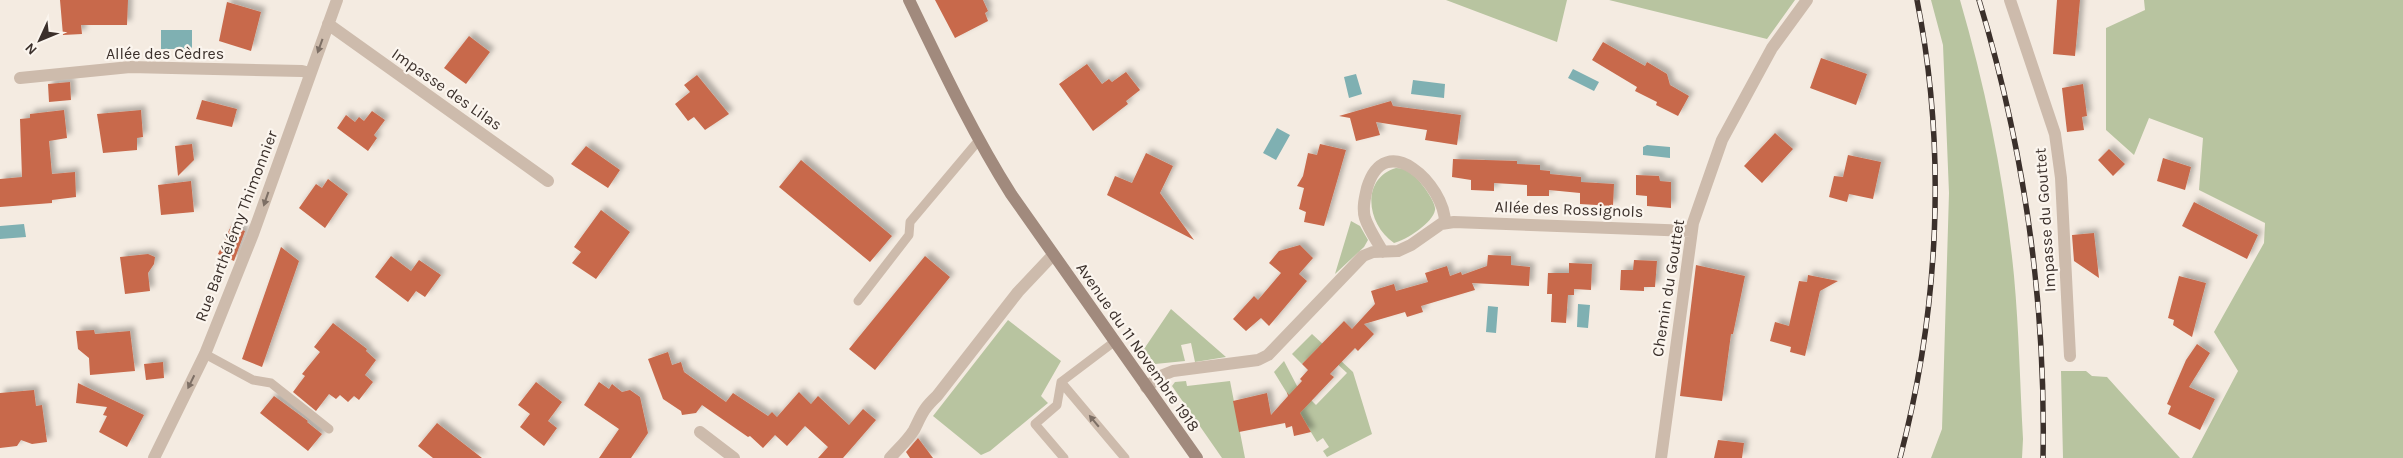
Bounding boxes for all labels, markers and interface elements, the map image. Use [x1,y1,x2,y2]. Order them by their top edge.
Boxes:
north arrow [15,15,65,65]
text: N [21,39,41,58]
one-way arrow [316,39,324,54]
street label: Allée des Cèdres [106,44,224,63]
street label: Impasse des Lilas [388,44,506,134]
street label: Rue Barthélémy Thimonnier [191,128,281,324]
street label: Impasse du Gouttet [2030,147,2060,293]
one-way arrow [262,192,270,207]
street label: Allée des Rossignols [1494,197,1644,221]
street label: Chemin du Gouttet [1648,218,1688,358]
street label: Avenue du 11 Novembre 1918 [1072,259,1204,435]
one-way arrow [187,375,195,389]
one-way arrow [1088,415,1100,427]

